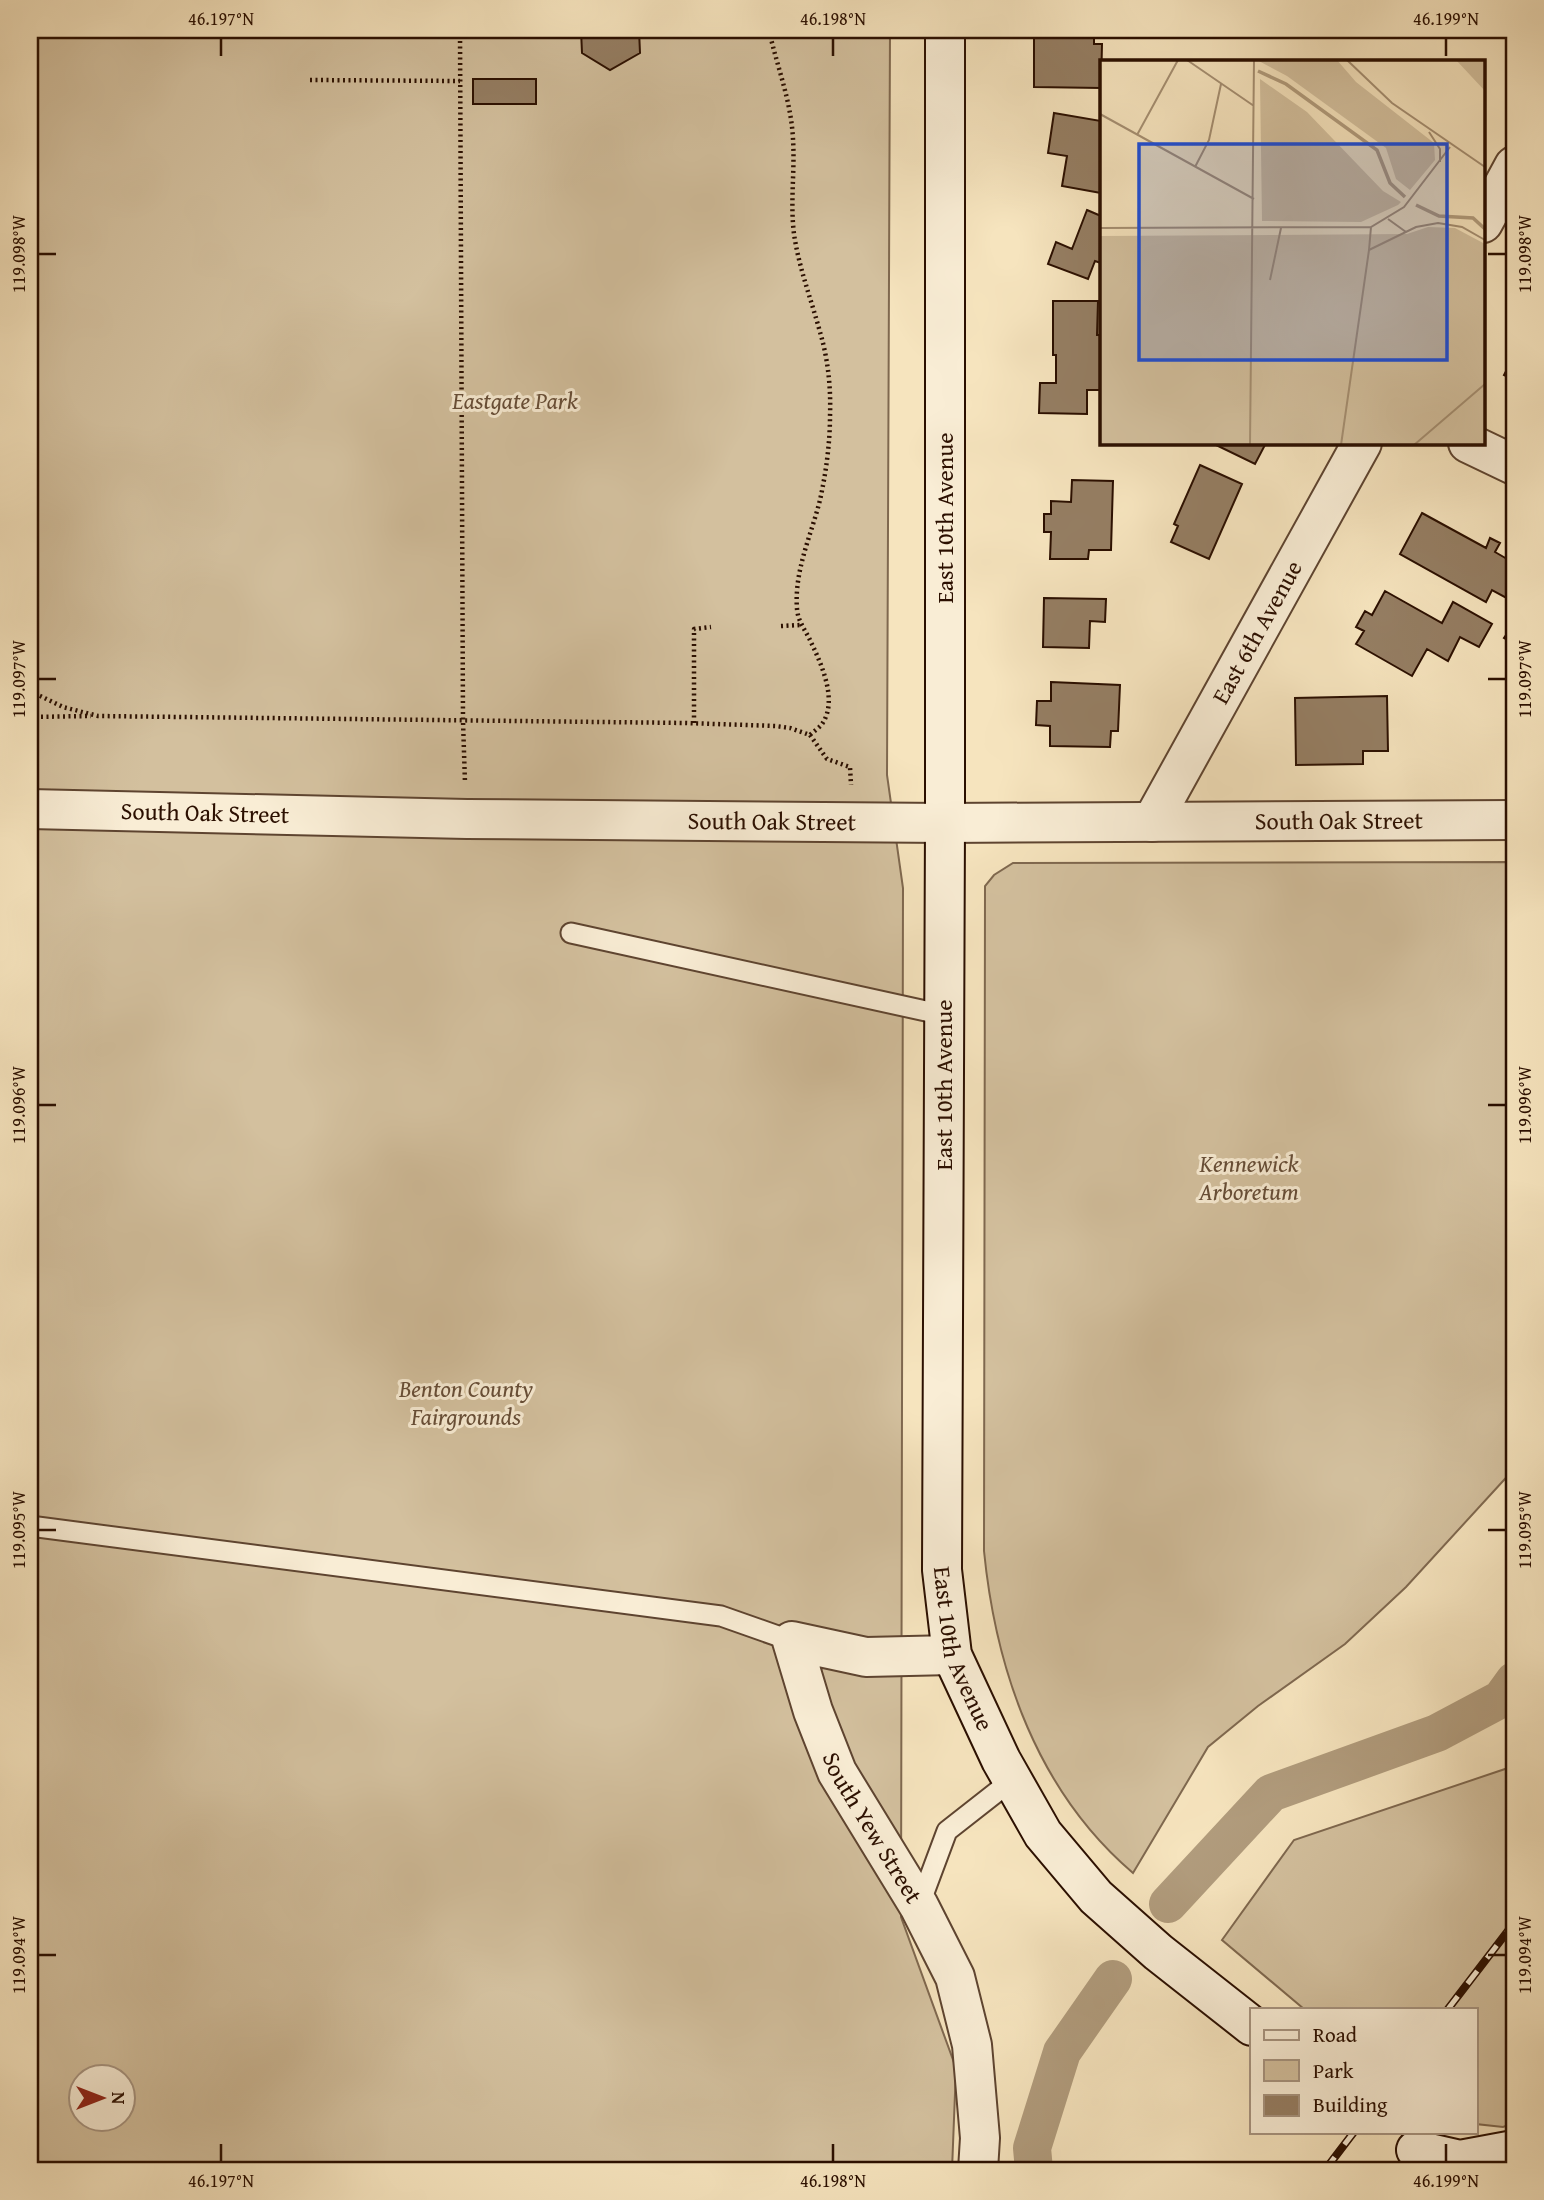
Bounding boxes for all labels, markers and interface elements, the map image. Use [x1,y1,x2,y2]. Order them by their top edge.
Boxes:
text: 46.197°N [188,5,254,32]
text: 46.198°N [800,5,866,32]
text: 46.199°N [1413,5,1479,32]
inset map [1100,60,1484,444]
text: 119.098°W [5,214,32,293]
text: 119.098°W [1511,214,1538,293]
park label: Eastgate Park [451,383,578,418]
street label: East 10th Avenue [927,433,962,603]
street label: East 6th Avenue [1203,554,1311,710]
text: 119.097°W [5,639,32,718]
text: 119.097°W [1511,639,1538,718]
street label: South Oak Street [120,793,290,832]
street label: South Oak Street [1255,802,1424,838]
street label: South Oak Street [688,803,857,839]
street label: East 10th Avenue [926,1000,961,1170]
text: 119.096°W [5,1065,32,1144]
text: 119.096°W [1511,1065,1538,1144]
park label: Kennewick Arboretum [1198,1146,1299,1209]
park label: Benton County Fairgrounds [398,1371,533,1434]
text: 119.095°W [5,1490,32,1569]
text: 119.095°W [1511,1490,1538,1569]
street label: East 10th Avenue [925,1564,1003,1736]
street label: South Yew Street [814,1747,932,1910]
text: 119.094°W [5,1915,32,1994]
text: 119.094°W [1511,1915,1538,1994]
legend [1250,2008,1478,2134]
text: Road [1313,2019,1358,2050]
text: Park [1313,2055,1354,2086]
north arrow [66,2064,136,2134]
text: Building [1313,2089,1388,2120]
text: N [105,2092,133,2105]
text: 46.197°N [188,2167,254,2194]
text: 46.198°N [800,2167,866,2194]
text: 46.199°N [1413,2167,1479,2194]

